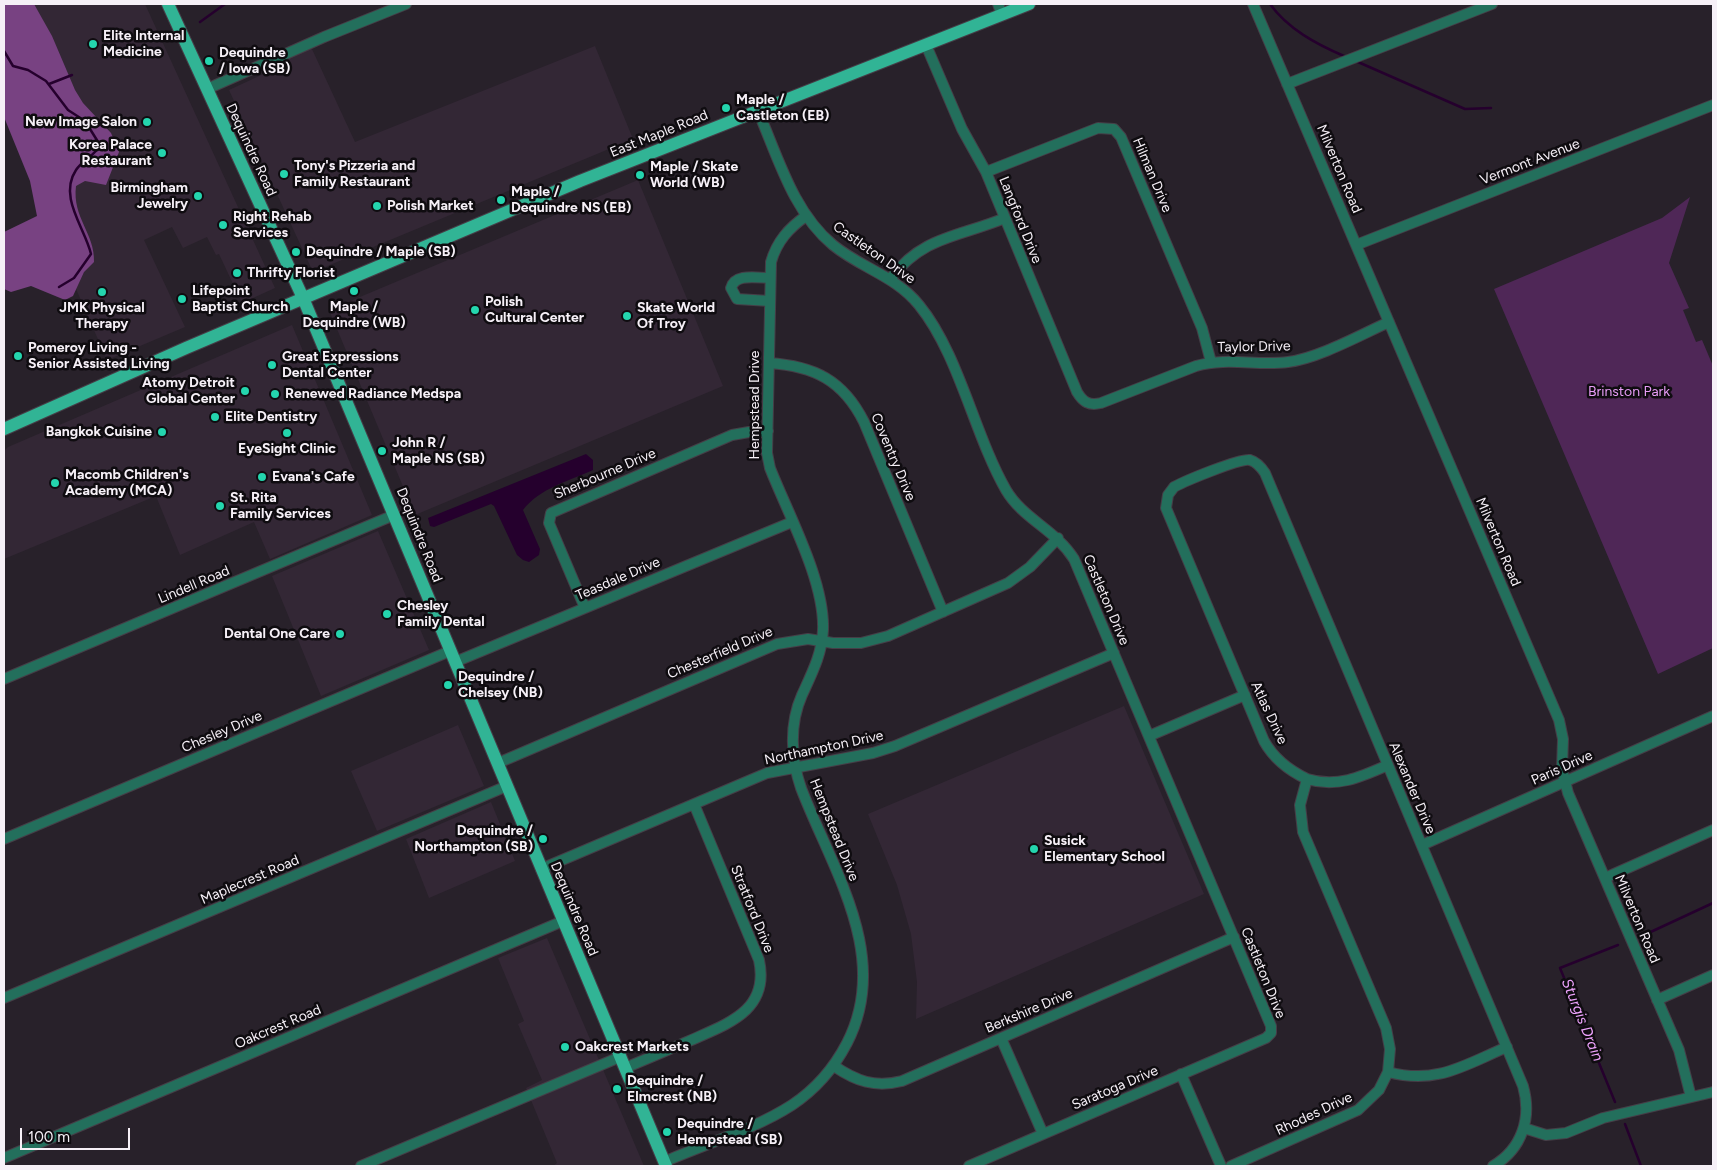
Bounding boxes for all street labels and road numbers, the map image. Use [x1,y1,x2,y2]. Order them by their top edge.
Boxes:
street label: Dequindre Road [222,101,280,199]
street label: East Maple Road [607,107,711,161]
street label: Milverton Road [1313,122,1365,216]
street label: Hilman Drive [1129,135,1175,215]
street label: Vermont Avenue [1478,135,1582,189]
street label: Langford Drive [995,174,1045,266]
street label: Castleton Drive [830,218,918,288]
street label: Taylor Drive [1217,338,1291,356]
street label: Hempstead Drive [747,351,763,459]
street label: Coventry Drive [867,411,919,503]
street label: Sherbourne Drive [552,445,658,503]
street label: Dequindre Road [392,485,446,585]
street label: Milverton Road [1472,495,1524,589]
street label: Castleton Drive [1079,552,1133,648]
street label: Teasdale Drive [573,554,663,604]
street label: Lindell Road [156,562,232,608]
street label: Chesterfield Drive [665,623,775,683]
street label: Atlas Drive [1247,679,1291,747]
street label: Chesley Drive [179,708,265,756]
street label: Northampton Drive [763,727,885,769]
street label: Alexander Drive [1385,740,1439,836]
street label: Paris Drive [1529,747,1595,789]
street label: Hempstead Drive [806,776,862,884]
street label: Maplecrest Road [198,852,302,908]
street label: Dequindre Road [547,859,601,959]
street label: Stratford Drive [727,863,777,955]
street label: Milverton Road [1611,872,1663,966]
street label: Castleton Drive [1237,925,1289,1021]
street label: Berkshire Drive [983,985,1075,1037]
street label: Oakcrest Road [232,1001,324,1053]
street label: Saratoga Drive [1069,1062,1161,1114]
street label: Rhodes Drive [1273,1089,1355,1139]

